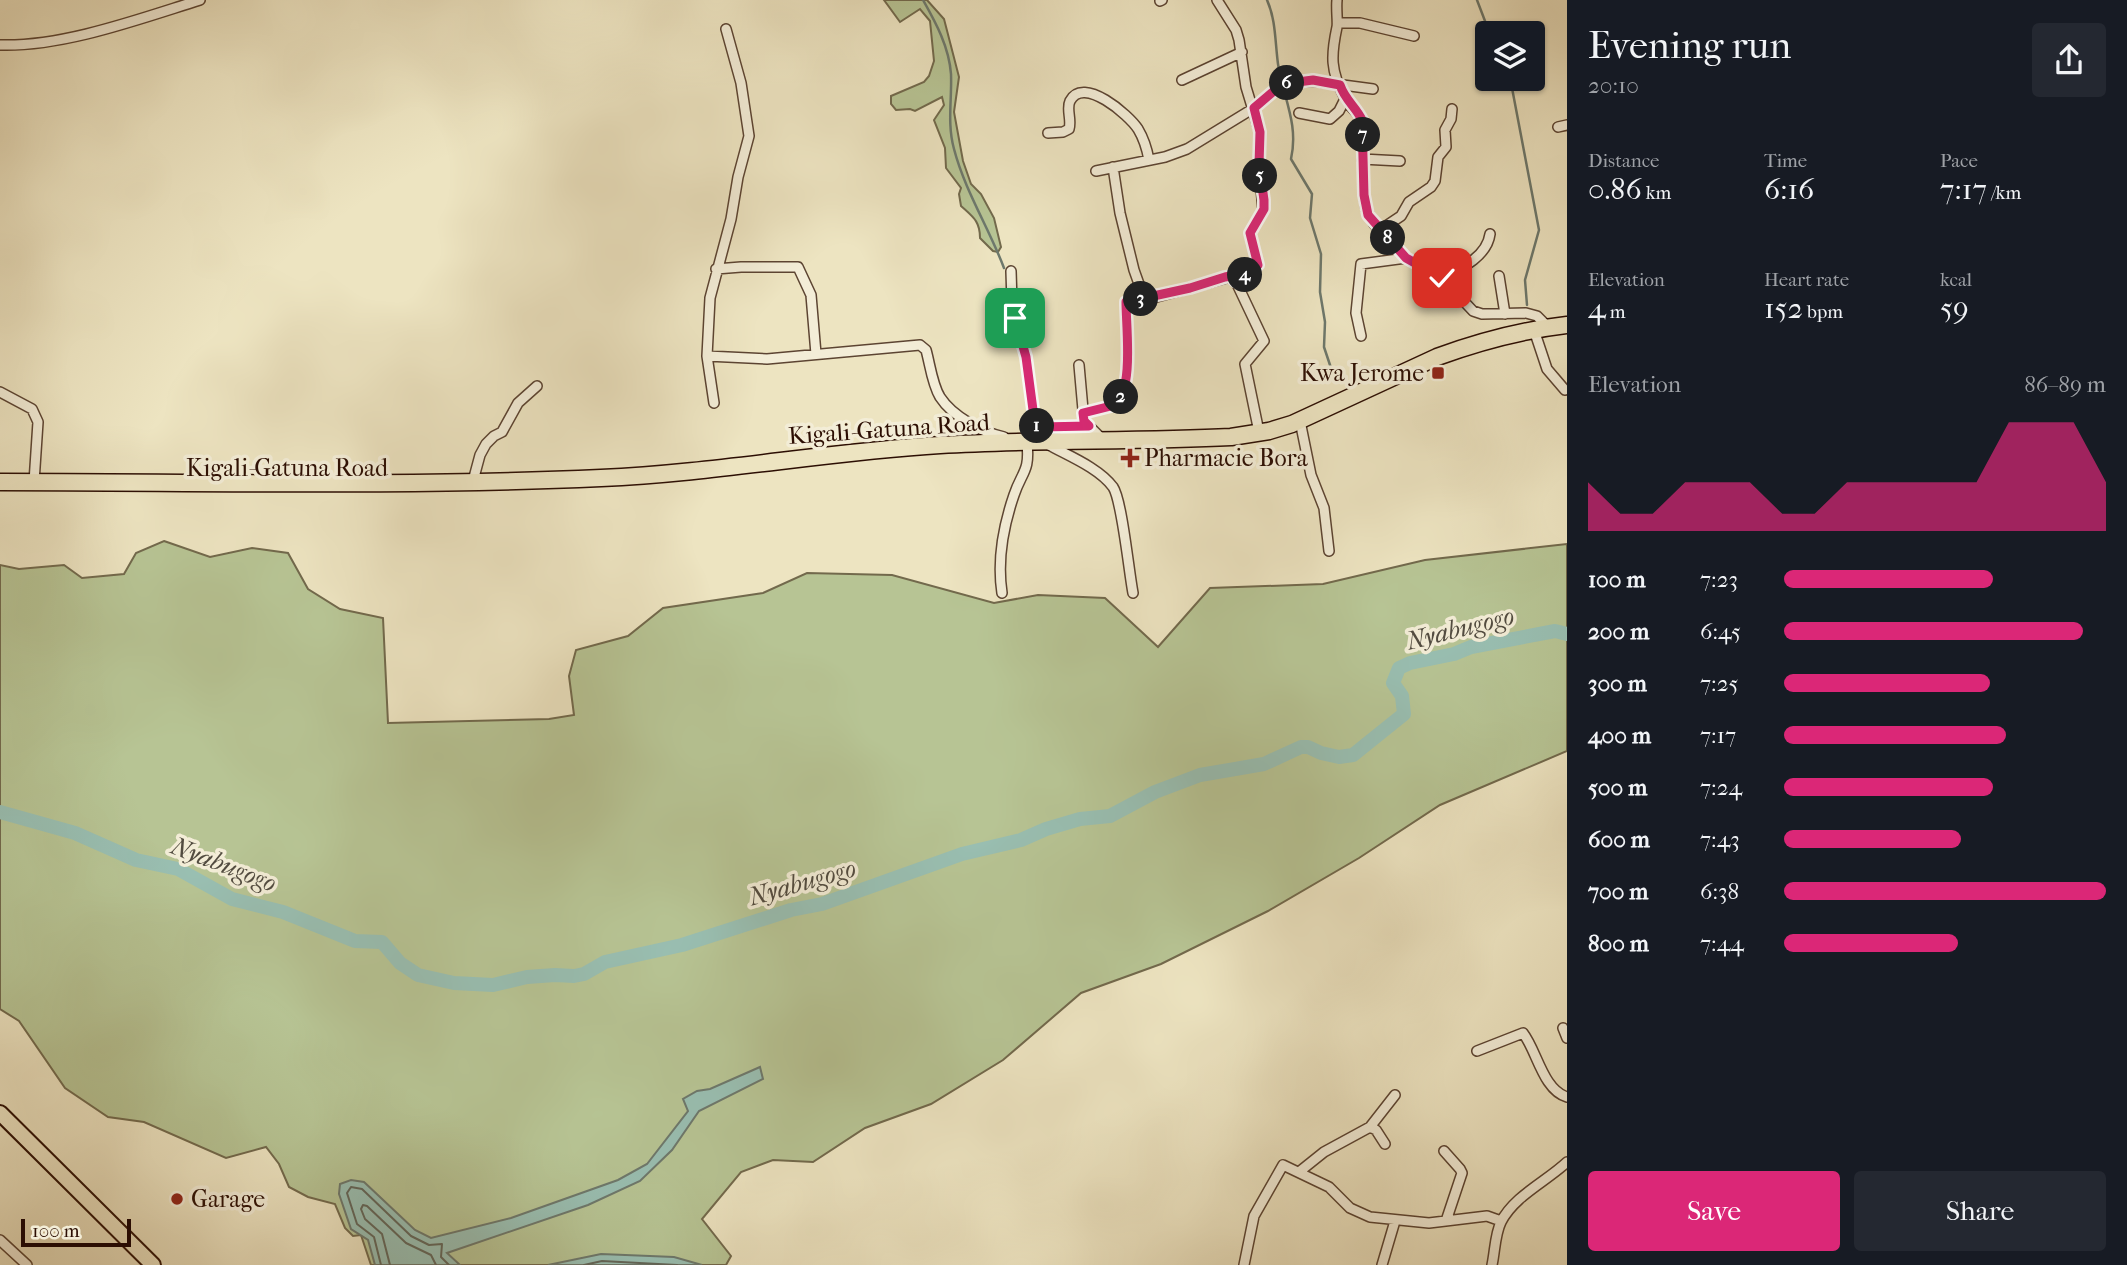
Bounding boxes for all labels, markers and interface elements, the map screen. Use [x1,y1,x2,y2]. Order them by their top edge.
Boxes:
map controls [1475,21,1545,91]
button: layers [1475,21,1545,91]
text: Evening run [1588,23,1791,68]
button: share [2032,23,2106,97]
pin: 6 [1270,66,1304,100]
text: 6 [1281,71,1292,93]
text: 20:10 [1588,72,1639,99]
pin: 7 [1346,118,1380,152]
text: 7 [1358,123,1367,145]
text: Distance [1588,150,1659,172]
text: Time [1764,150,1807,172]
text: Pace [1940,150,1978,172]
pin: 5 [1242,158,1278,194]
text: 5 [1255,164,1264,186]
text: 0.86 [1588,172,1642,207]
text: 6:16 [1764,172,1814,207]
text: 7:17 [1940,172,1987,207]
text: km [1642,182,1671,204]
text: /km [1987,182,2021,204]
pin: 8 [1370,220,1406,256]
text: 8 [1383,226,1392,248]
pin [1412,248,1472,308]
pin: 4 [1228,258,1262,292]
icon: check [1423,259,1461,297]
text: 4 [1239,263,1250,285]
text: Elevation [1588,269,1665,291]
text: Heart rate [1764,269,1849,291]
text: kcal [1940,269,1972,291]
pin: 3 [1124,282,1158,316]
text: 3 [1137,287,1144,309]
pin [985,288,1045,348]
text: 4 [1588,291,1606,326]
text: 152 [1764,291,1803,326]
text: 59 [1940,291,1969,326]
icon: arrive [996,299,1034,337]
text: m [1606,301,1626,323]
text: bpm [1803,301,1843,323]
place label: Kwa Jerome [1300,359,1424,387]
marker: Kwa Jerome [1430,365,1446,381]
text: Elevation [1588,371,1681,398]
text: 86–89 m [2024,371,2106,398]
pin: 2 [1104,380,1138,414]
text: 2 [1116,385,1125,407]
street label: Kigali-Gatuna Road [787,408,992,450]
pin: 1 [1020,408,1054,444]
text: 1 [1033,414,1040,436]
place label: Pharmacie Bora [1144,444,1309,472]
marker: Pharmacie Bora [1122,450,1138,466]
street label: Kigali-Gatuna Road [186,454,389,482]
text: 100 m [1588,566,1646,593]
text: 7:23 [1700,566,1738,593]
water label: Nyabugogo [1402,600,1517,657]
text: 200 m [1588,618,1649,645]
text: 6:45 [1700,618,1741,645]
text: 300 m [1588,670,1647,697]
text: 7:25 [1700,670,1738,697]
text: 400 m [1588,722,1651,749]
text: 7:17 [1700,722,1736,749]
text: 500 m [1588,774,1647,801]
text: 7:24 [1700,774,1742,801]
text: 600 m [1588,826,1650,853]
text: 7:43 [1700,826,1740,853]
water label: Nyabugogo [166,830,281,899]
water label: Nyabugogo [744,852,859,913]
text: 700 m [1588,878,1648,905]
text: 6:38 [1700,878,1739,905]
text: 800 m [1588,930,1649,957]
text: 7:44 [1700,930,1744,957]
button: Save [1588,1171,1840,1251]
button: Share [1854,1171,2106,1251]
place label: Garage [191,1185,265,1213]
marker: Garage [169,1191,185,1207]
scale bar [21,1216,131,1248]
text: 100 m [32,1220,80,1242]

